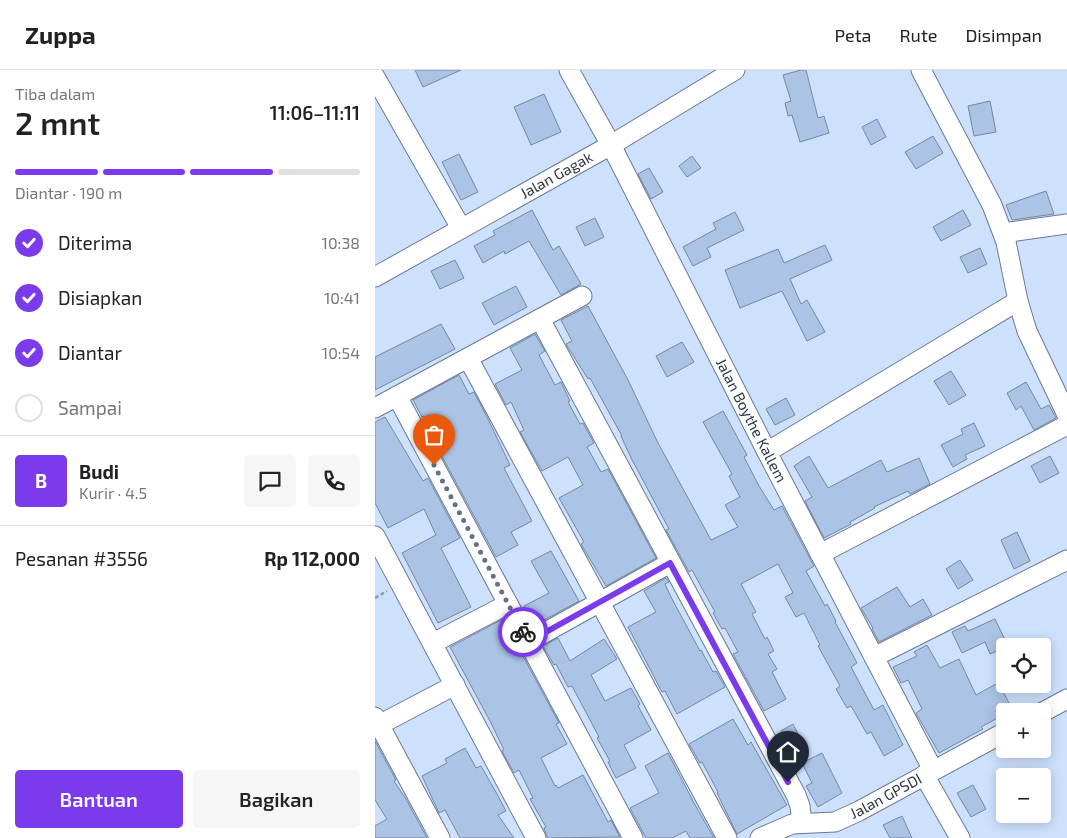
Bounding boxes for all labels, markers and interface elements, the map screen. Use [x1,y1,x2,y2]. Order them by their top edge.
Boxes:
text: Zuppa [25,20,96,49]
text: Peta [835,24,872,46]
text: Rute [900,24,937,46]
text: Disimpan [965,24,1042,46]
text: Tiba dalam [15,84,95,103]
text: 11:06–11:11 [270,101,360,124]
text: 2 mnt [15,103,100,141]
street label: Jalan Gagak [517,147,596,202]
text: Diantar · 190 m [15,183,122,202]
icon: check [15,229,43,257]
text: Diterima [58,231,132,254]
text: 10:38 [322,233,360,252]
icon: check [15,284,43,312]
text: Disiapkan [58,286,142,309]
text: 10:41 [324,288,360,307]
icon: check [15,339,43,367]
text: Diantar [58,341,122,364]
text: 10:54 [322,343,360,362]
street label: Jalan Boythe Kallem [713,355,791,485]
text: Sampai [58,396,122,419]
pin [413,414,455,465]
icon: bag [420,421,448,449]
button: chat [244,455,296,507]
button: phone [308,455,360,507]
text: Budi [79,460,119,483]
text: B [35,469,47,492]
text: Kurir · 4.5 [79,483,147,502]
text: Pesanan #3556 [15,547,148,570]
text: Rp 112,000 [264,547,360,570]
courier [498,607,548,657]
icon: bike [509,618,537,646]
map controls [996,638,1051,823]
button: locate [996,638,1051,693]
button: + [996,703,1051,758]
pin [767,731,809,782]
icon: home [774,738,802,766]
button: − [996,768,1051,823]
street label: Jalan GPSDI [847,769,924,822]
button: Bantuan [15,770,183,828]
button: Bagikan [193,770,360,828]

